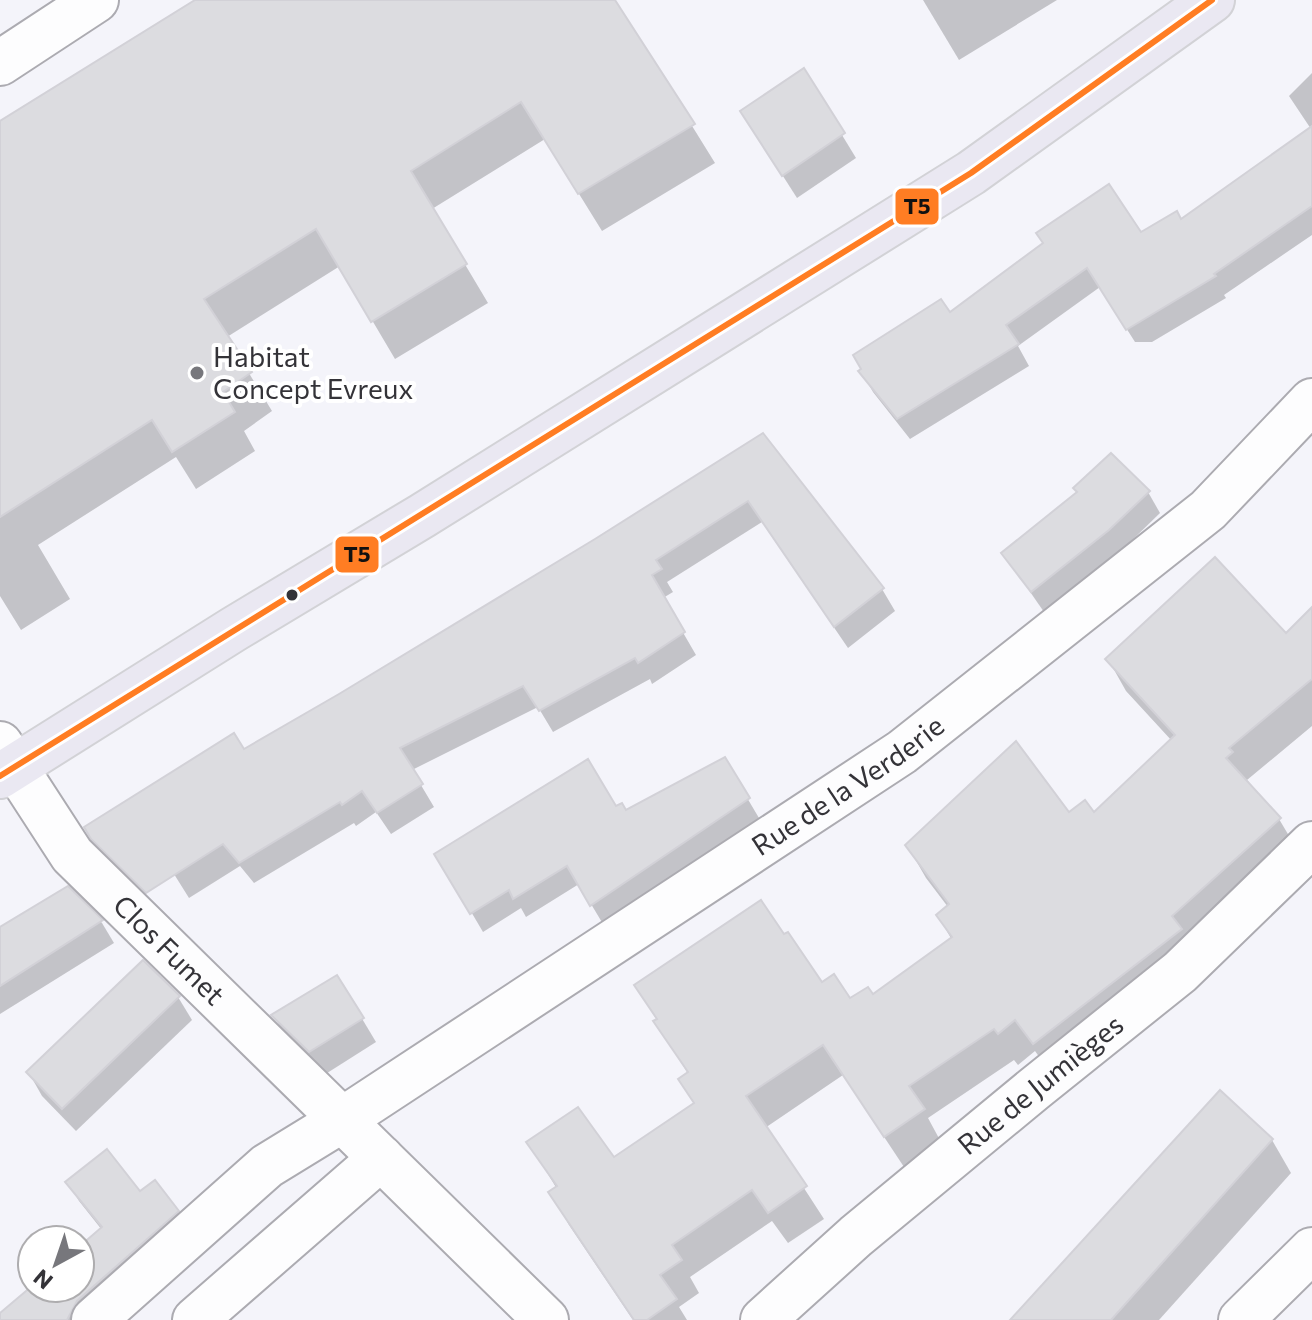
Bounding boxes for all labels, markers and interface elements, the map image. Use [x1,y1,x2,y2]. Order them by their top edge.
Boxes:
line badge: T5 [894,187,940,226]
text: T5 [903,192,931,219]
place label: Habitat Concept Evreux [213,339,413,405]
marker: Habitat Concept Evreux [188,364,206,382]
line badge: T5 [334,535,380,574]
text: T5 [343,540,371,567]
unlabelled marker [284,587,300,603]
street label: Rue de la Verderie [745,708,950,862]
street label: Clos Fumet [107,887,232,1011]
street label: Rue de Jumièges [950,1006,1129,1161]
north arrow [16,1224,96,1304]
text: N [28,1264,58,1295]

